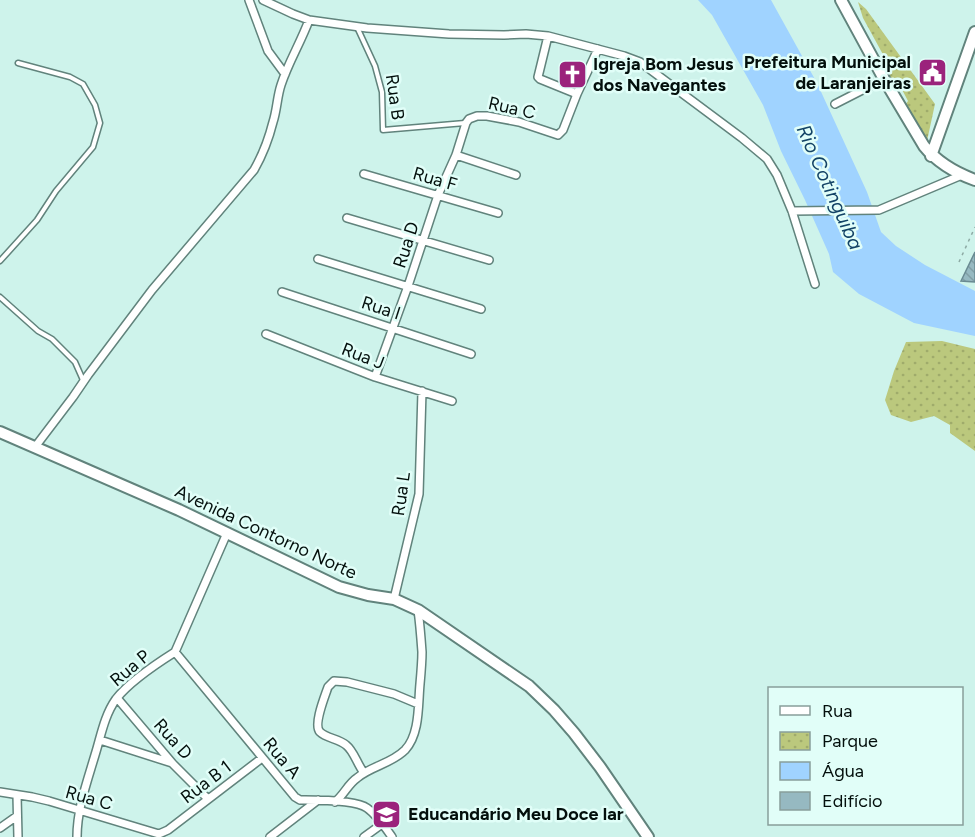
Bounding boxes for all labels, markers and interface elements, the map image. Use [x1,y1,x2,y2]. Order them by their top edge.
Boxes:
place label: Prefeitura Municipal de Laranjeiras [744,51,912,94]
place label: Igreja Bom Jesus dos Navegantes [593,53,734,96]
public building icon: Prefeitura Municipal de Laranjeiras [916,56,948,88]
church icon: Igreja Bom Jesus dos Navegantes [556,58,588,90]
street label: Rua B [381,73,409,121]
street label: Rua C [486,92,538,124]
water label: Rio Cotinguiba [792,121,868,254]
street label: Rua F [410,162,460,196]
street label: Rua D [388,219,424,271]
street label: Rua I [359,291,403,325]
street label: Rua J [338,338,388,374]
street label: Rua L [387,470,415,517]
street label: Avenida Contorno Norte [172,480,361,584]
street label: Rua P [106,645,154,691]
legend [768,687,963,825]
text: Rua [822,700,853,722]
street label: Rua D [149,714,197,764]
text: Parque [822,730,878,752]
street label: Rua A [258,733,306,783]
street label: Rua B 1 [176,756,236,808]
text: Água [822,760,864,782]
street label: Rua C [63,781,115,815]
text: Edifício [822,790,883,812]
school or university icon: Educandário Meu Doce lar [371,798,403,830]
place label: Educandário Meu Doce lar [408,803,624,825]

